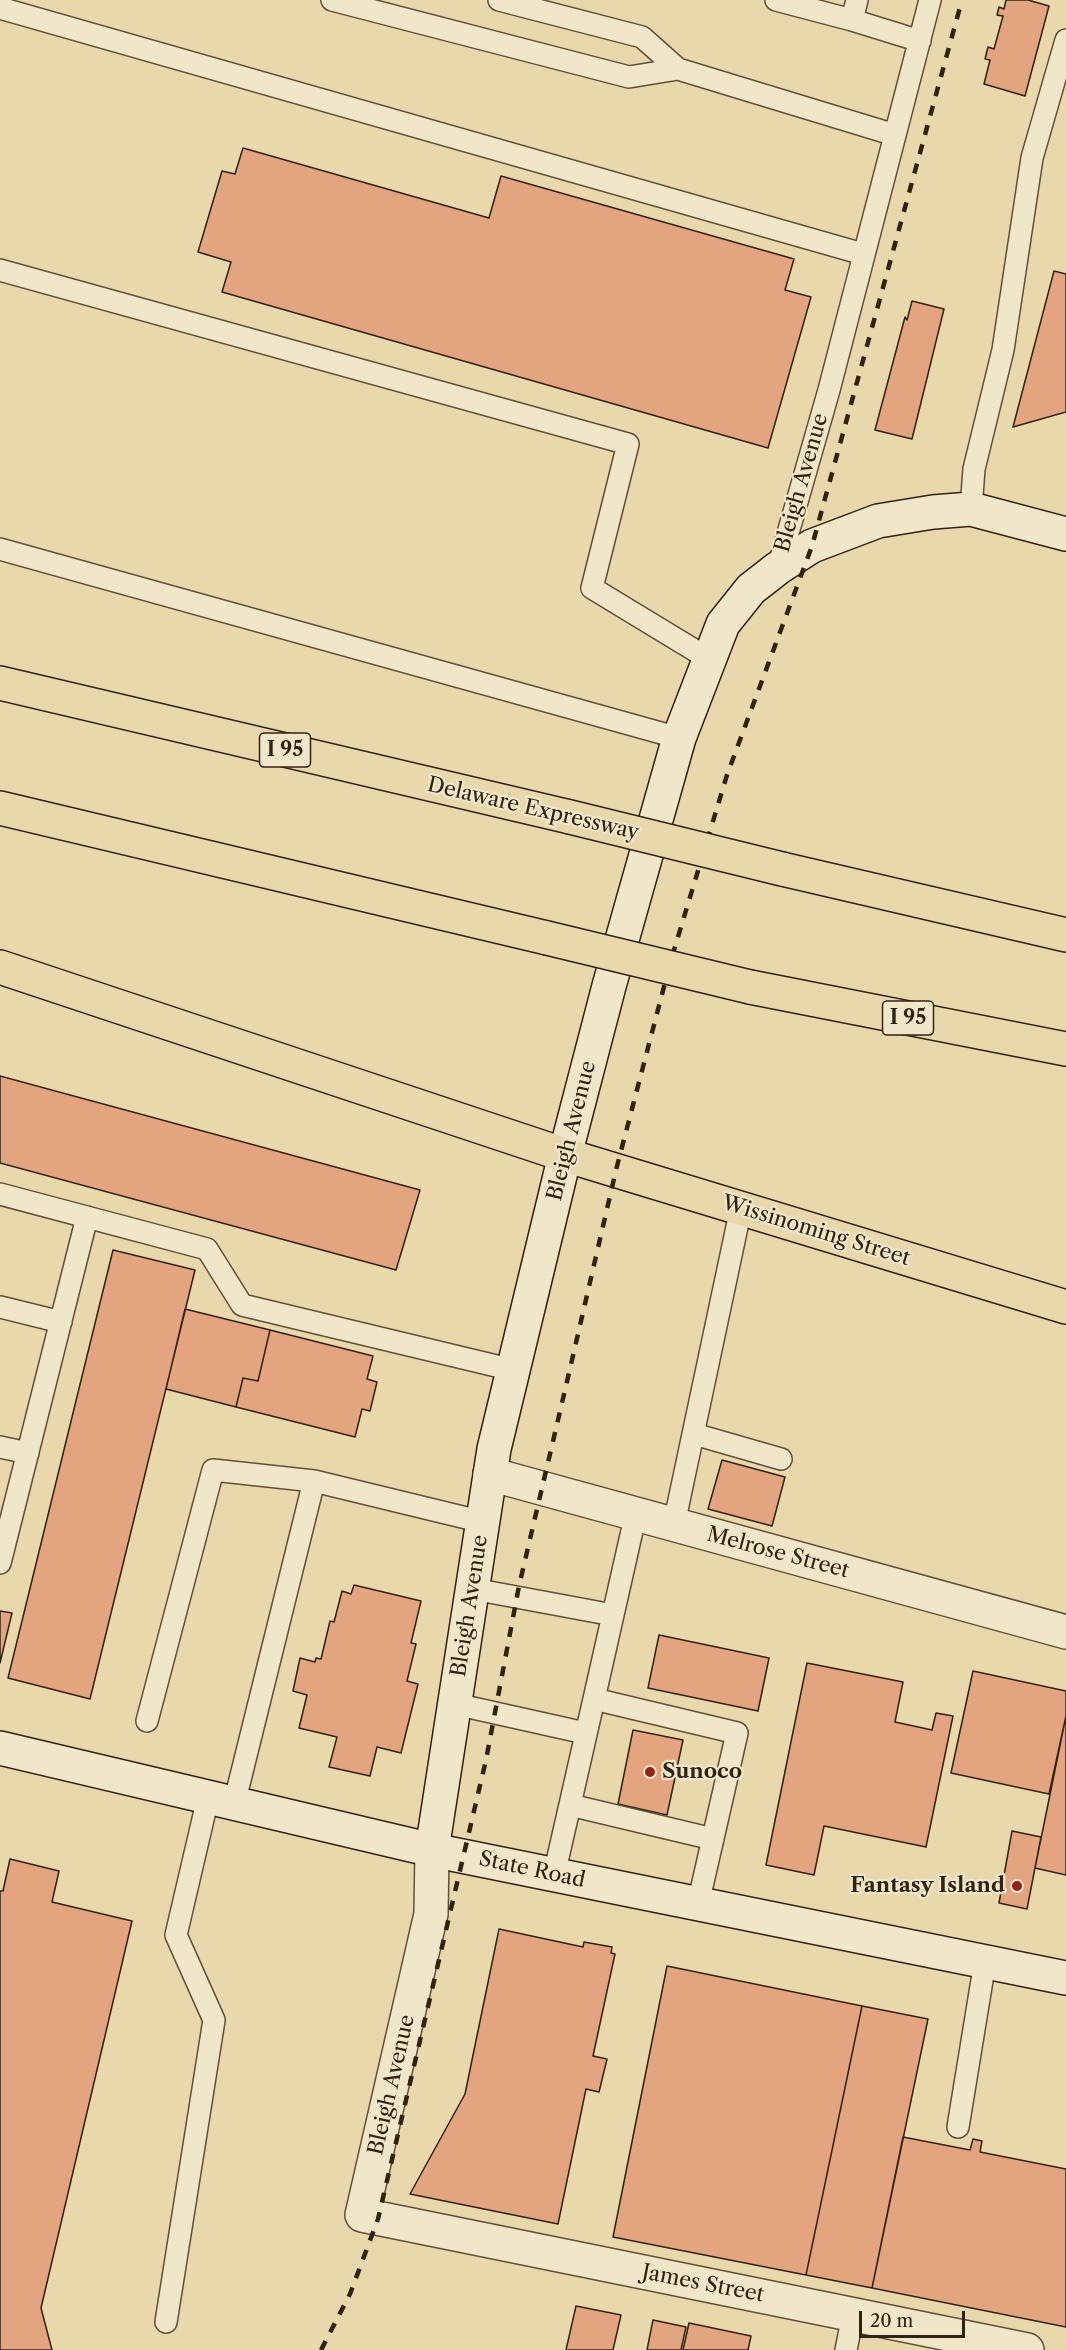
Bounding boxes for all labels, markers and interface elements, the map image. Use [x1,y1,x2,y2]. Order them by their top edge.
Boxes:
street label: Bleigh Avenue [770,411,834,555]
road number: I 95 [260,733,310,767]
street label: Delaware Expressway [425,772,641,846]
road number: I 95 [882,1001,934,1035]
street label: Bleigh Avenue [542,1058,602,1204]
street label: Wissinoming Street [719,1190,913,1272]
street label: Melrose Street [704,1522,852,1584]
street label: Bleigh Avenue [446,1533,494,1679]
place label: Sunoco [662,1759,742,1785]
marker: Sunoco [643,1765,657,1779]
street label: State Road [477,1846,587,1894]
place label: Fantasy Island [850,1873,1005,1899]
marker: Fantasy Island [1010,1879,1024,1893]
street label: Bleigh Avenue [364,2012,420,2158]
street label: James Street [640,2260,766,2308]
scale bar [862,2299,968,2337]
text: 20 m [870,2310,913,2332]

